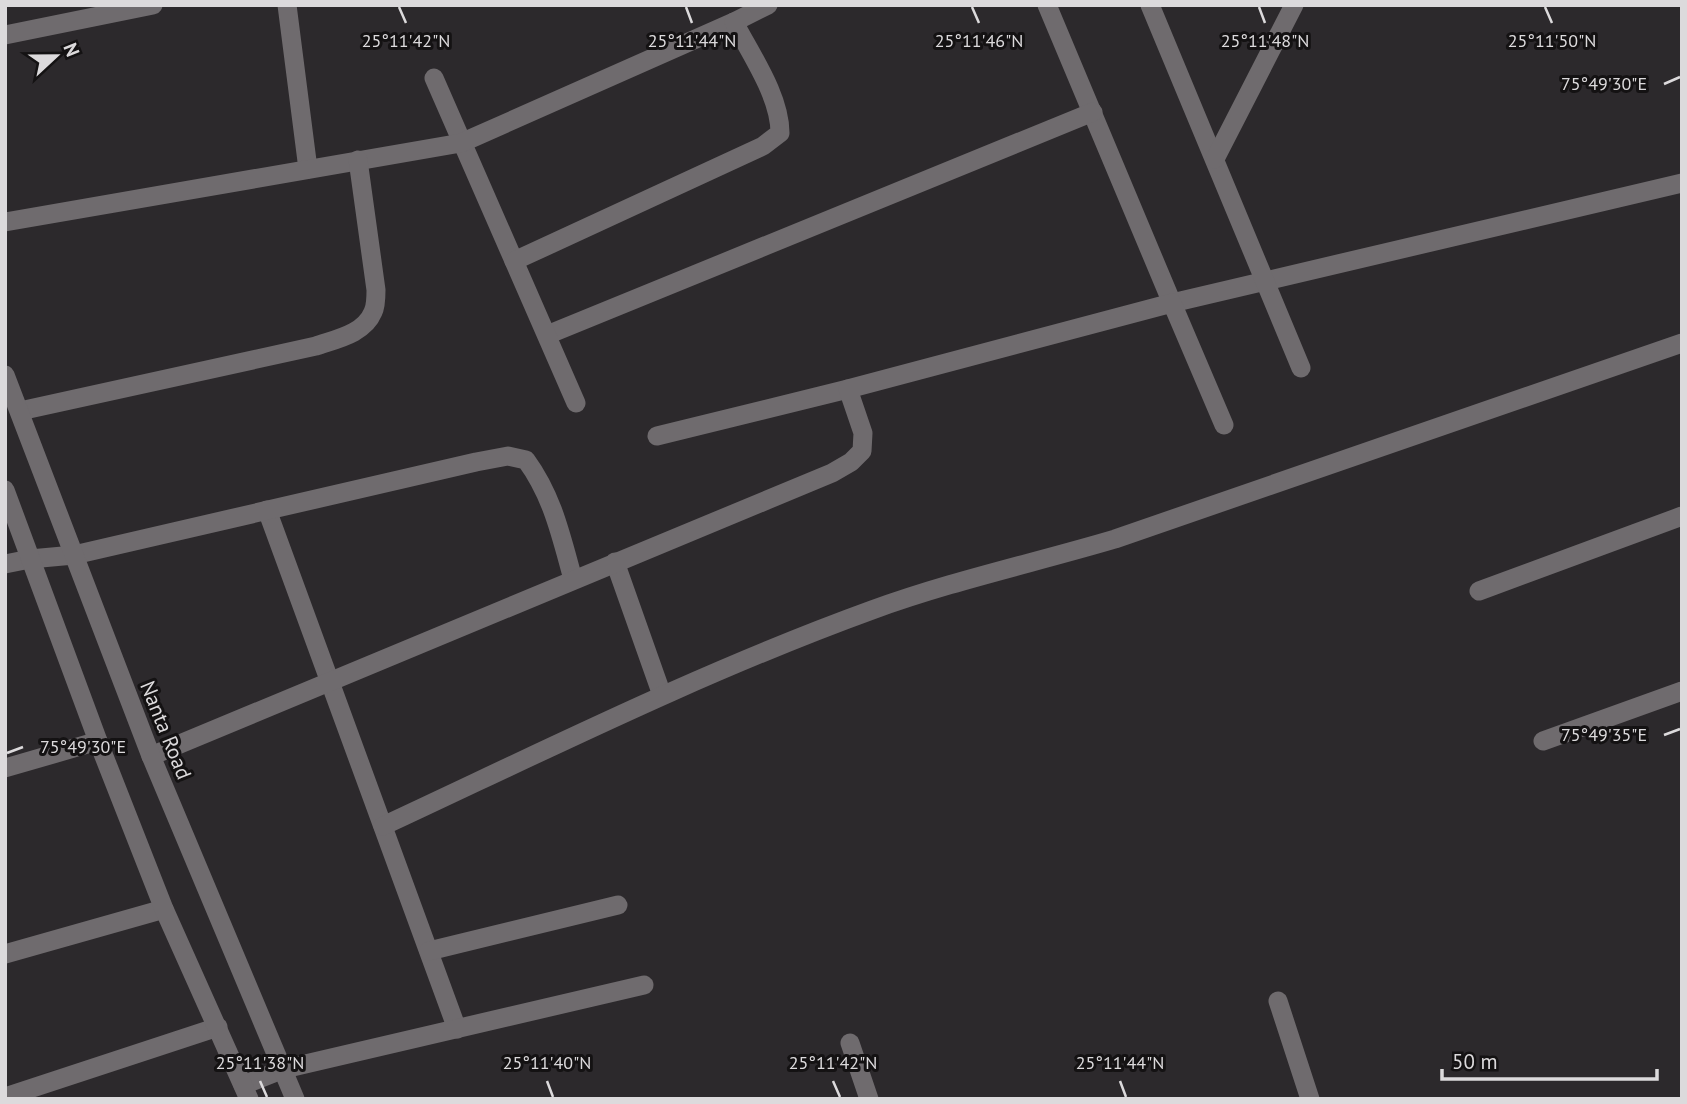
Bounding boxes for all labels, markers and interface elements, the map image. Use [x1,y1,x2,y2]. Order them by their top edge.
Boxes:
north arrow [21,21,91,91]
text: 25°11'42"N [362,29,450,52]
text: 25°11'44"N [648,29,736,52]
text: 25°11'46"N [935,29,1023,52]
text: 25°11'48"N [1221,29,1309,52]
text: 25°11'50"N [1508,29,1596,52]
text: N [58,39,85,60]
text: 75°49'30"E [1561,72,1647,95]
street label: Nanta Road [134,677,198,783]
text: 75°49'35"E [1561,723,1647,746]
text: 75°49'30"E [40,735,126,758]
scale bar [1442,1038,1657,1082]
text: 50 m [1452,1048,1498,1075]
text: 25°11'38"N [216,1051,304,1074]
text: 25°11'40"N [503,1051,591,1074]
text: 25°11'42"N [789,1051,877,1074]
text: 25°11'44"N [1076,1051,1164,1074]

